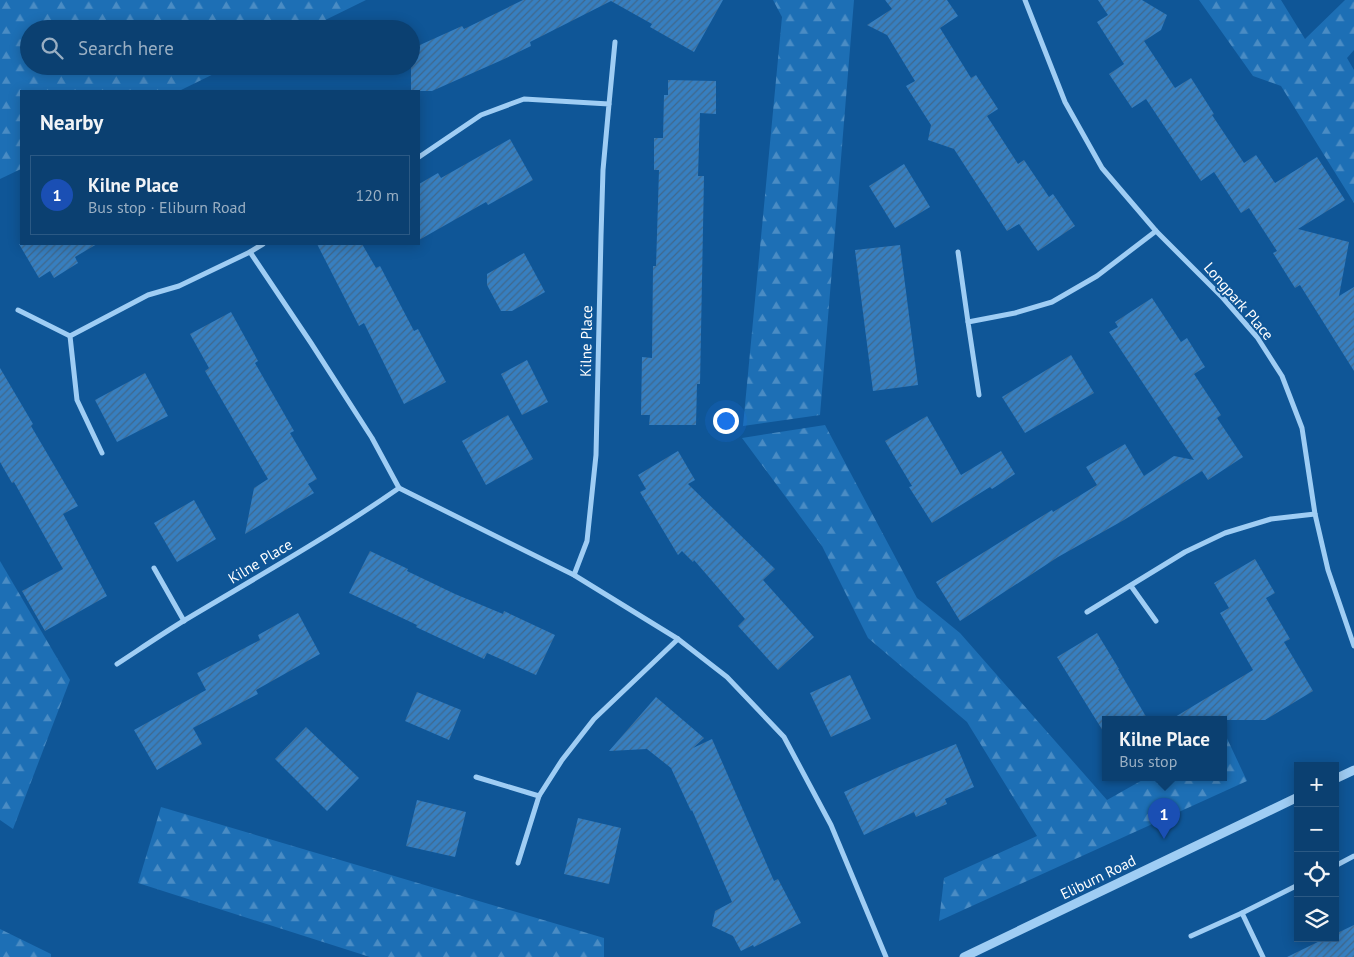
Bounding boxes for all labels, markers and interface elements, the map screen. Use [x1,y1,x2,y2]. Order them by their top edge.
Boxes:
search box [20,20,420,75]
icon: search [38,34,66,62]
text: Search here [78,36,174,60]
text: Nearby [40,109,103,136]
text: Kilne Place [88,173,179,197]
text: 1 [52,185,62,205]
text: 120 m [356,185,399,205]
text: Bus stop · Eliburn Road [88,197,246,217]
street label: Longpark Place [1200,258,1278,344]
street label: Kilne Place [576,305,596,377]
your location [713,408,739,434]
street label: Kilne Place [224,534,296,588]
popup [1102,716,1227,781]
text: Kilne Place [1119,727,1210,751]
text: Bus stop [1119,751,1177,771]
map controls [1294,762,1339,942]
button: + [1294,762,1339,807]
pin: 1 [1148,798,1180,839]
button: − [1294,807,1339,852]
street label: Eliburn Road [1057,851,1139,903]
button: locate [1294,852,1339,897]
button: layers [1294,897,1339,942]

